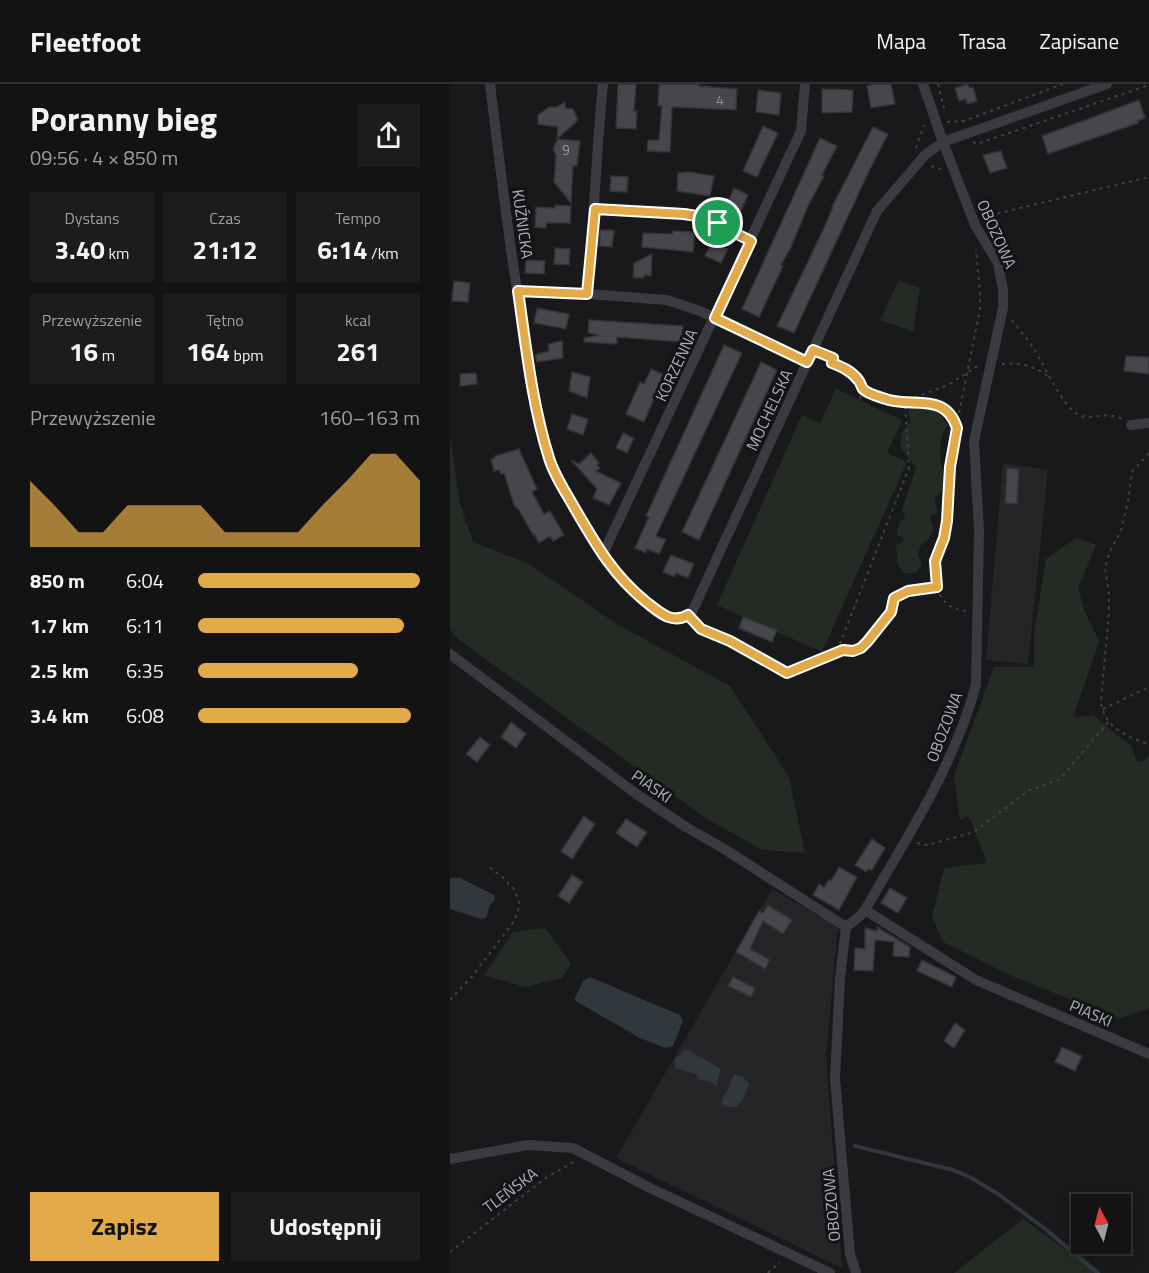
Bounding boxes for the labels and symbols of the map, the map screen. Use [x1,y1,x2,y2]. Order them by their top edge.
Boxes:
house number: 4 [716,89,724,110]
house number: 9 [562,139,570,160]
street label: KUŹNICKA [506,188,540,261]
street label: OBOZOWA [971,196,1023,273]
pin [692,197,743,248]
street label: KORZENNA [649,324,704,405]
street label: MOCHELSKA [740,365,799,455]
street label: OBOZOWA [920,688,968,766]
street label: PIASKI [627,763,677,809]
street label: PIASKI [1066,993,1116,1033]
street label: TLEŃSKA [478,1161,543,1219]
street label: OBOZOWA [816,1167,846,1243]
north arrow [1071,1194,1131,1254]

